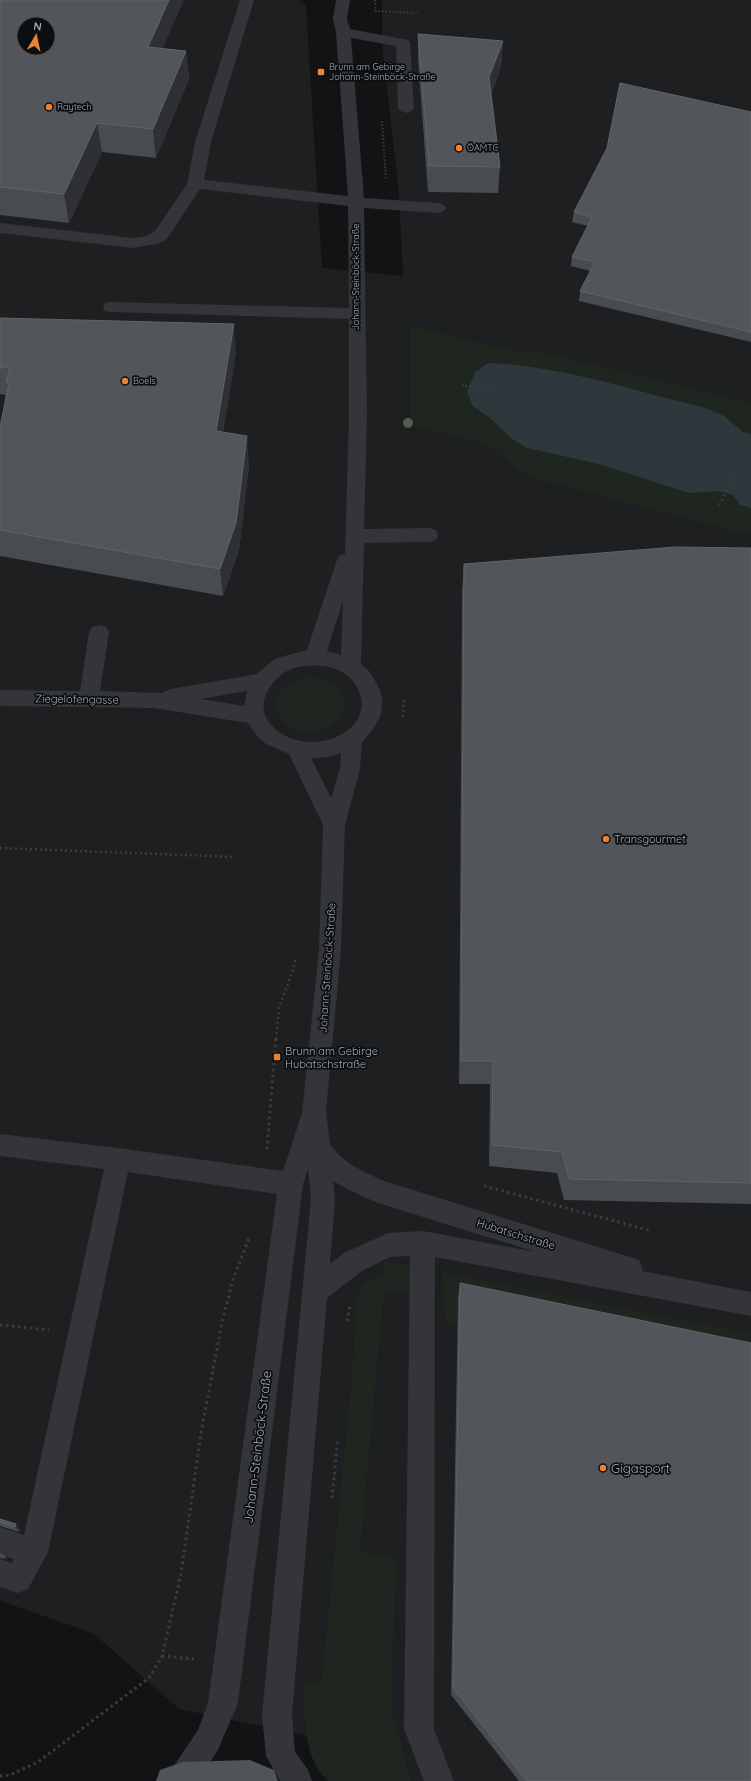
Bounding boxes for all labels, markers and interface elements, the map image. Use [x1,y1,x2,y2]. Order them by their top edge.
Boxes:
north arrow [16,16,56,56]
text: N [32,19,43,34]
place label: Brunn am Gebirge Johann-Steinböck-Straße [329,61,436,82]
marker: Brunn am Gebirge Johann-Steinböck-Straße [316,67,326,77]
place label: Raytech [57,101,92,112]
marker: Raytech [44,102,54,112]
place label: ÖAMTC [467,142,498,153]
marker: ÖAMTC [454,143,464,153]
street label: Johann-Steinböck-Straße [350,224,361,330]
place label: Boels [133,375,156,386]
marker: Boels [120,376,130,386]
street label: Ziegelofengasse [35,691,119,707]
place label: Transgourmet [614,832,686,846]
marker: Transgourmet [601,834,611,844]
street label: Johann-Steinböck-Straße [315,902,339,1034]
place label: Brunn am Gebirge Hubatschstraße [285,1044,378,1071]
marker: Brunn am Gebirge Hubatschstraße [272,1052,282,1062]
street label: Hubatschstraße [475,1215,557,1253]
street label: Johann-Steinböck-Straße [240,1370,274,1524]
place label: Gigasport [611,1460,670,1476]
marker: Gigasport [598,1463,608,1473]

